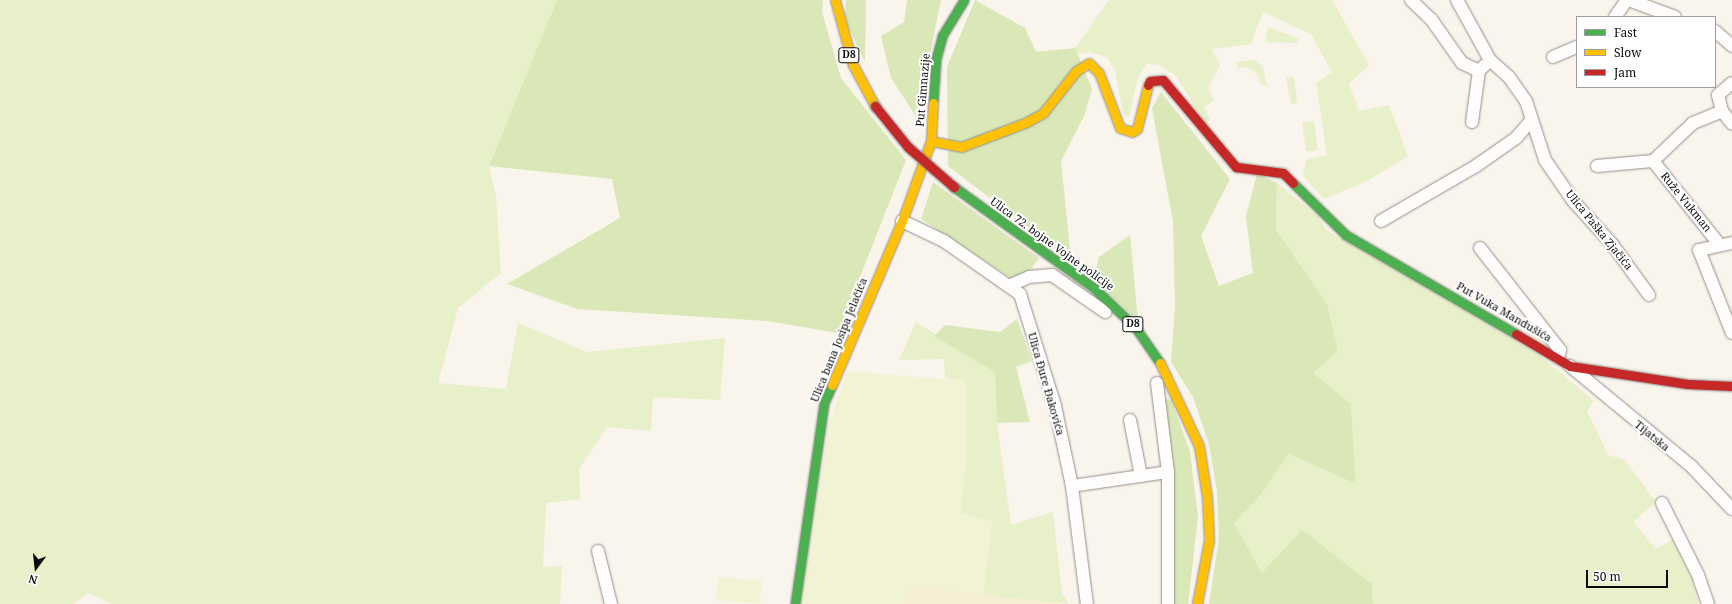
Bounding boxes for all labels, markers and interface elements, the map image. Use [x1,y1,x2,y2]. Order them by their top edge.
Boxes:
legend [1576,16,1716,88]
text: Fast [1614,24,1637,41]
text: Slow [1614,44,1642,61]
road number: D8 [838,47,860,63]
street label: Put Gimnazije [913,53,933,127]
text: Jam [1614,64,1636,81]
street label: Ruže Vukman [1658,169,1714,235]
street label: Ulica Paška Zjačića [1563,187,1635,273]
street label: Ulica 72. bojne Vojne policije [988,195,1116,293]
street label: Ulica bana Josipa Jelačića [808,276,870,404]
street label: Put Vuka Mandušića [1454,279,1554,345]
road number: D8 [1122,316,1144,332]
street label: Ulica Đure Đakovića [1025,331,1067,437]
street label: Tijatska [1632,418,1672,454]
north arrow [16,548,56,588]
scale bar [1588,562,1670,588]
text: 50 m [1593,568,1621,585]
text: N [27,572,39,588]

